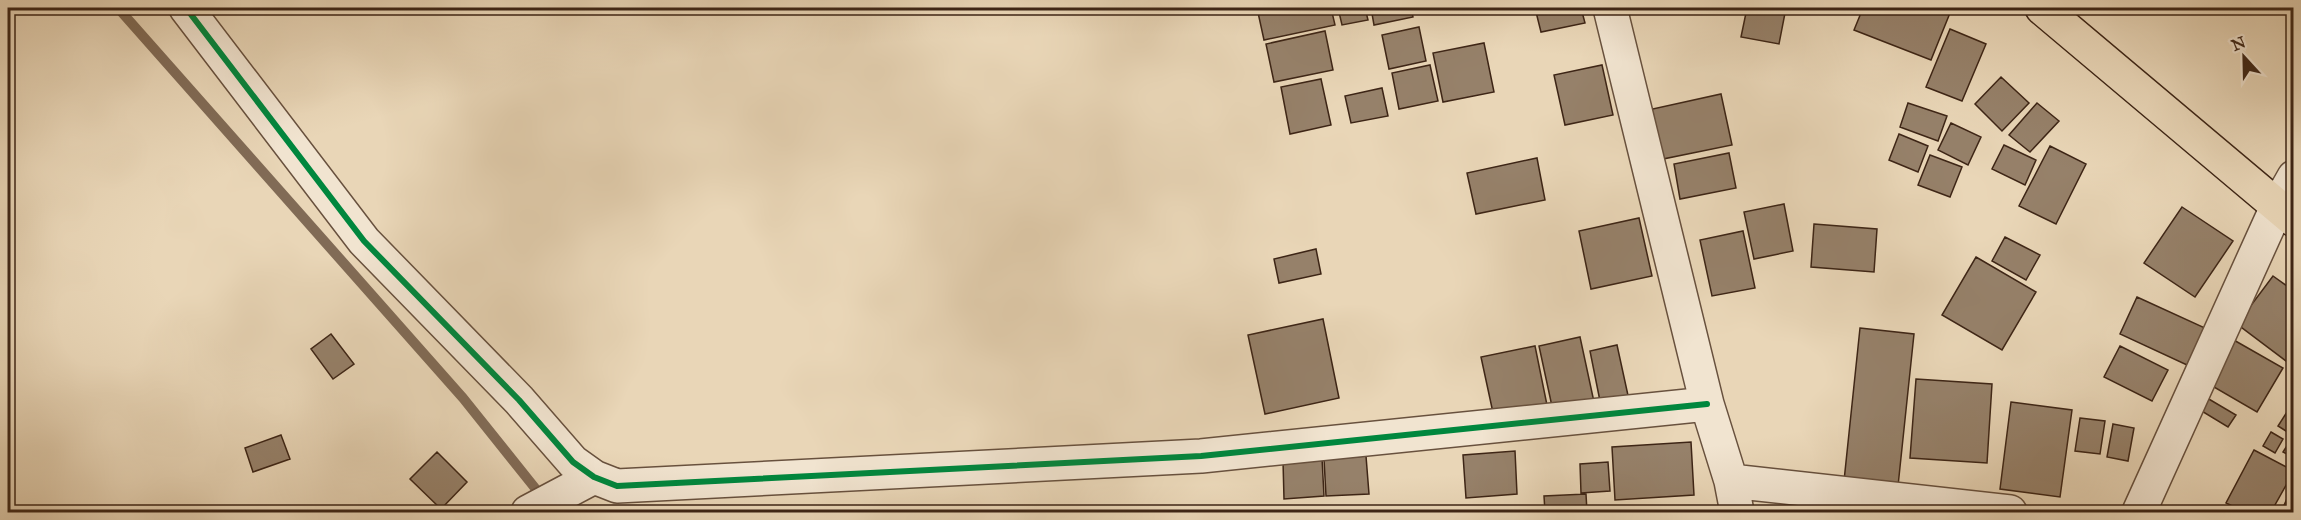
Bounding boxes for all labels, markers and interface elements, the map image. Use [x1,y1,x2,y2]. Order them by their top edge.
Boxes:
north arrow [2214,27,2274,87]
text: N [2229,32,2249,55]

